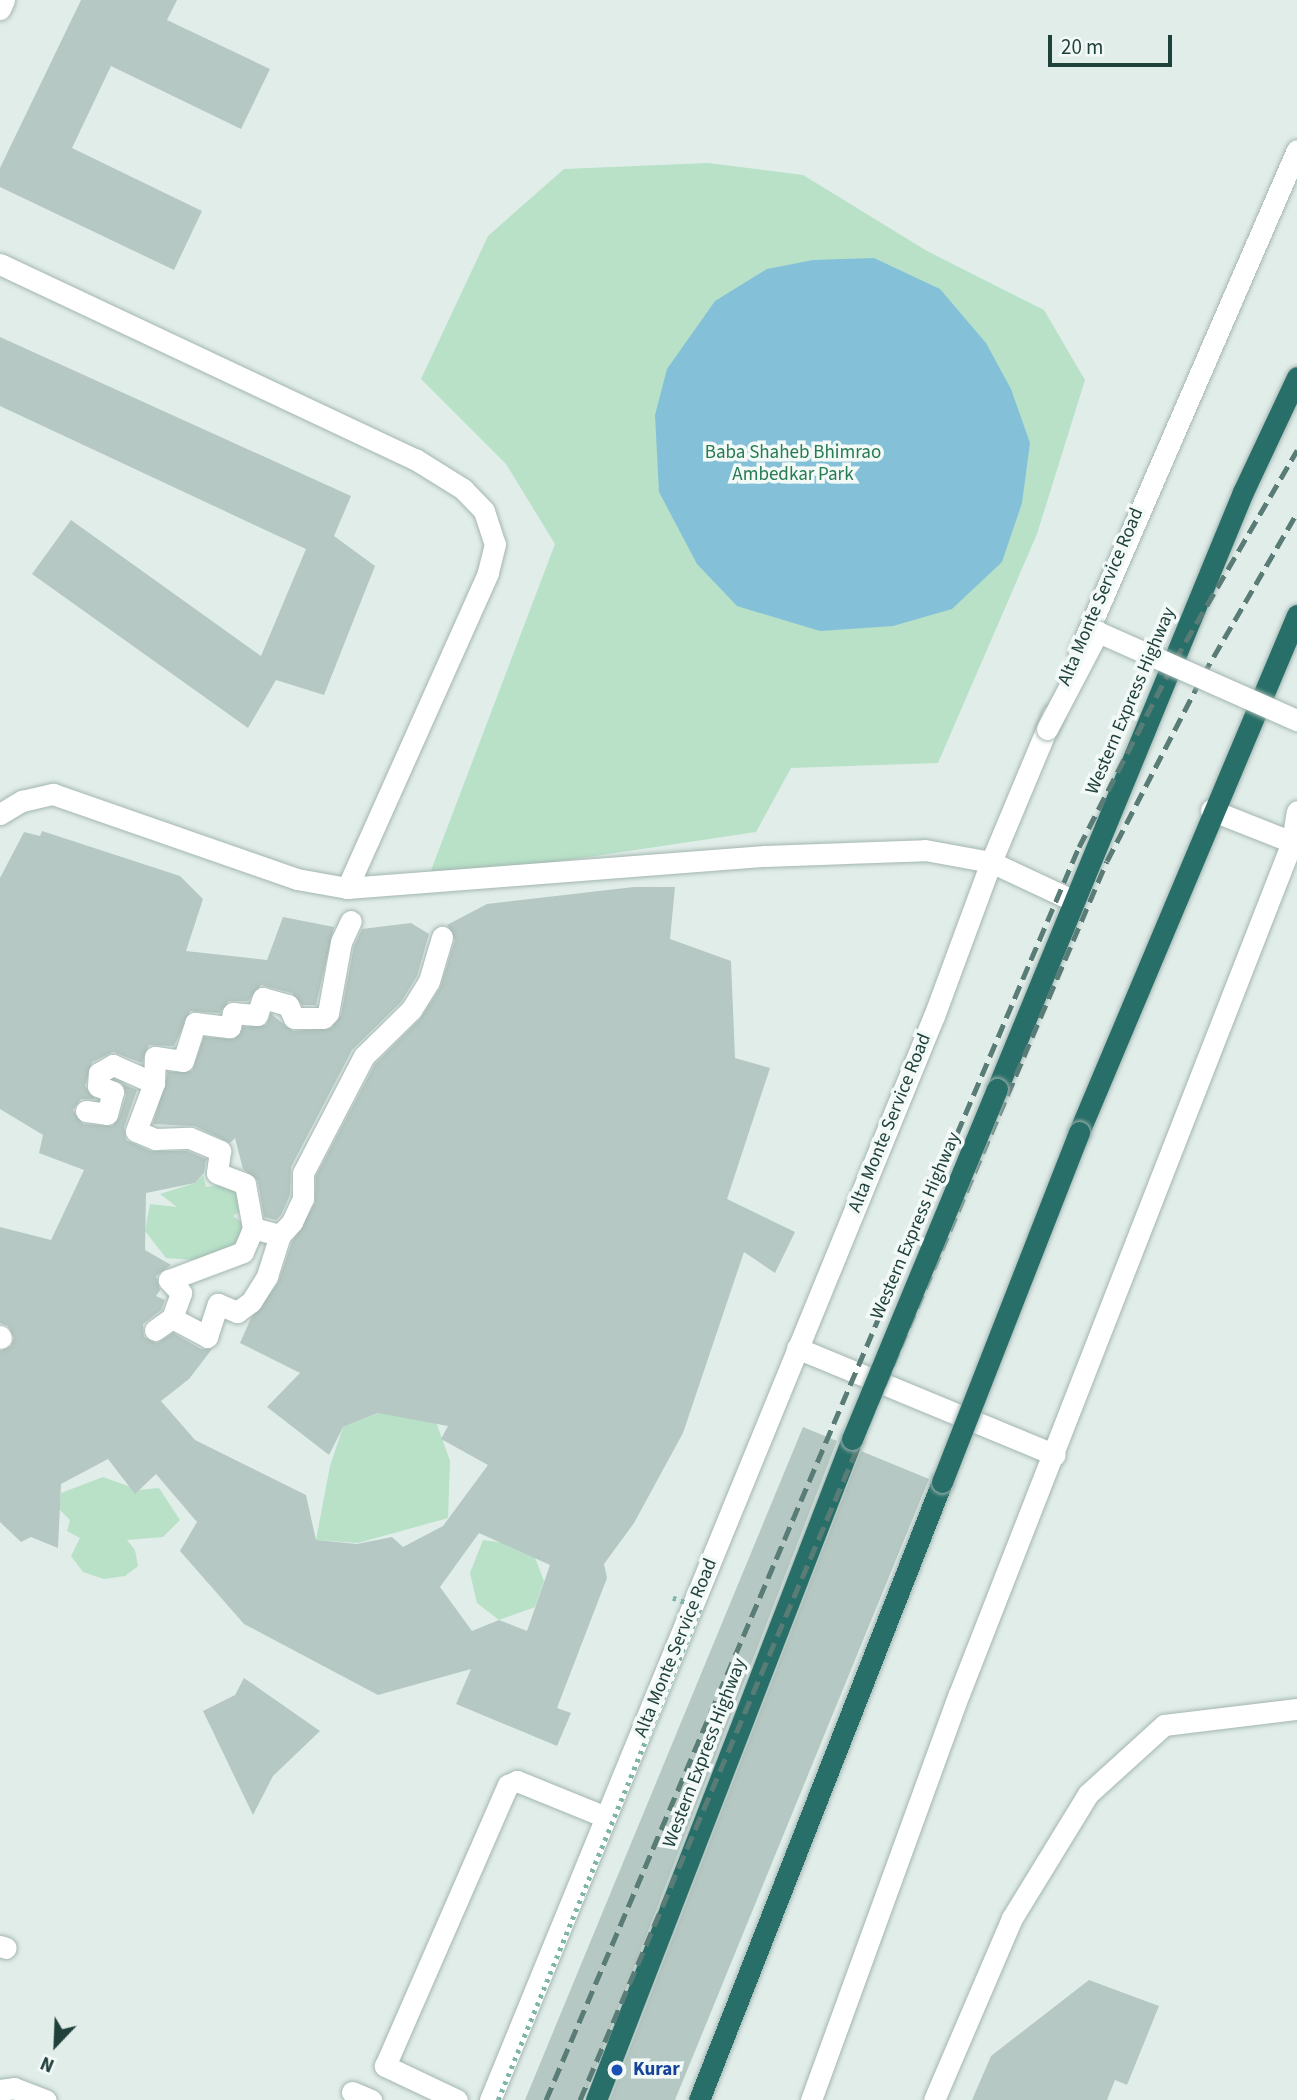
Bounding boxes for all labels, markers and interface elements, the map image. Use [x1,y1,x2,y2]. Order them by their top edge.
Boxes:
scale bar [1052,21,1176,65]
text: 20 m [1061,32,1103,62]
park label: Baba Shaheb Bhimrao Ambedkar Park [705,442,881,486]
street label: Alta Monte Service Road [1053,505,1149,689]
street label: Western Express Highway [1081,604,1181,798]
street label: Alta Monte Service Road [844,1030,936,1216]
street label: Western Express Highway [866,1129,966,1323]
street label: Alta Monte Service Road [630,1555,722,1741]
street label: Western Express Highway [658,1655,752,1851]
north arrow [21,2009,91,2079]
text: N [37,2049,59,2079]
place label: Kurar [633,2059,680,2081]
marker: Kurar [607,2060,627,2080]

